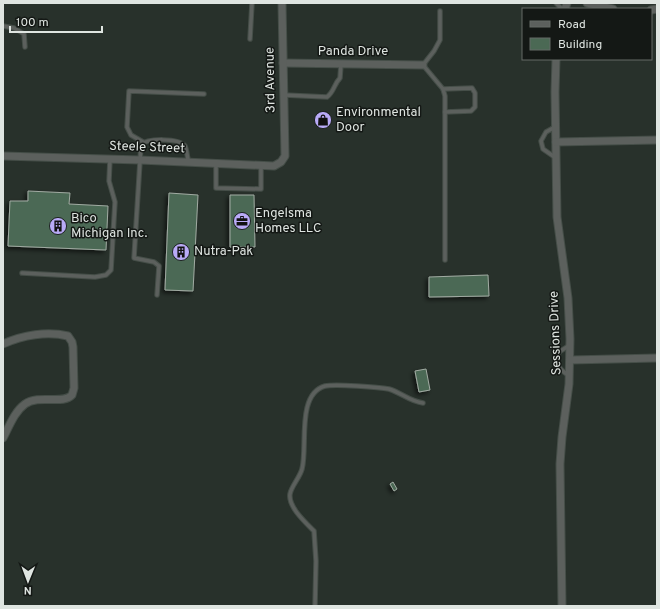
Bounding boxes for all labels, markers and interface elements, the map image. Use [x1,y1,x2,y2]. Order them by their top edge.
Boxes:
scale bar [10,8,102,34]
legend [522,8,652,60]
text: 100 m [16,15,49,31]
text: Road [558,17,586,33]
text: Building [558,37,602,53]
street label: Panda Drive [318,44,388,60]
street label: 3rd Avenue [262,47,280,113]
place label: Environmental Door [336,105,421,136]
shop icon: Environmental Door [313,110,333,130]
street label: Steele Street [109,139,185,157]
place label: Engelsma Homes LLC [255,206,321,237]
place label: Bico Michigan Inc. [71,211,148,242]
office icon: Engelsma Homes LLC [232,211,252,231]
building icon: Bico Michigan Inc. [48,216,68,236]
building icon: Nutra-Pak [171,242,191,262]
place label: Nutra-Pak [194,244,253,260]
street label: Sessions Drive [547,291,565,375]
north arrow [8,561,48,601]
text: N [24,583,32,597]

